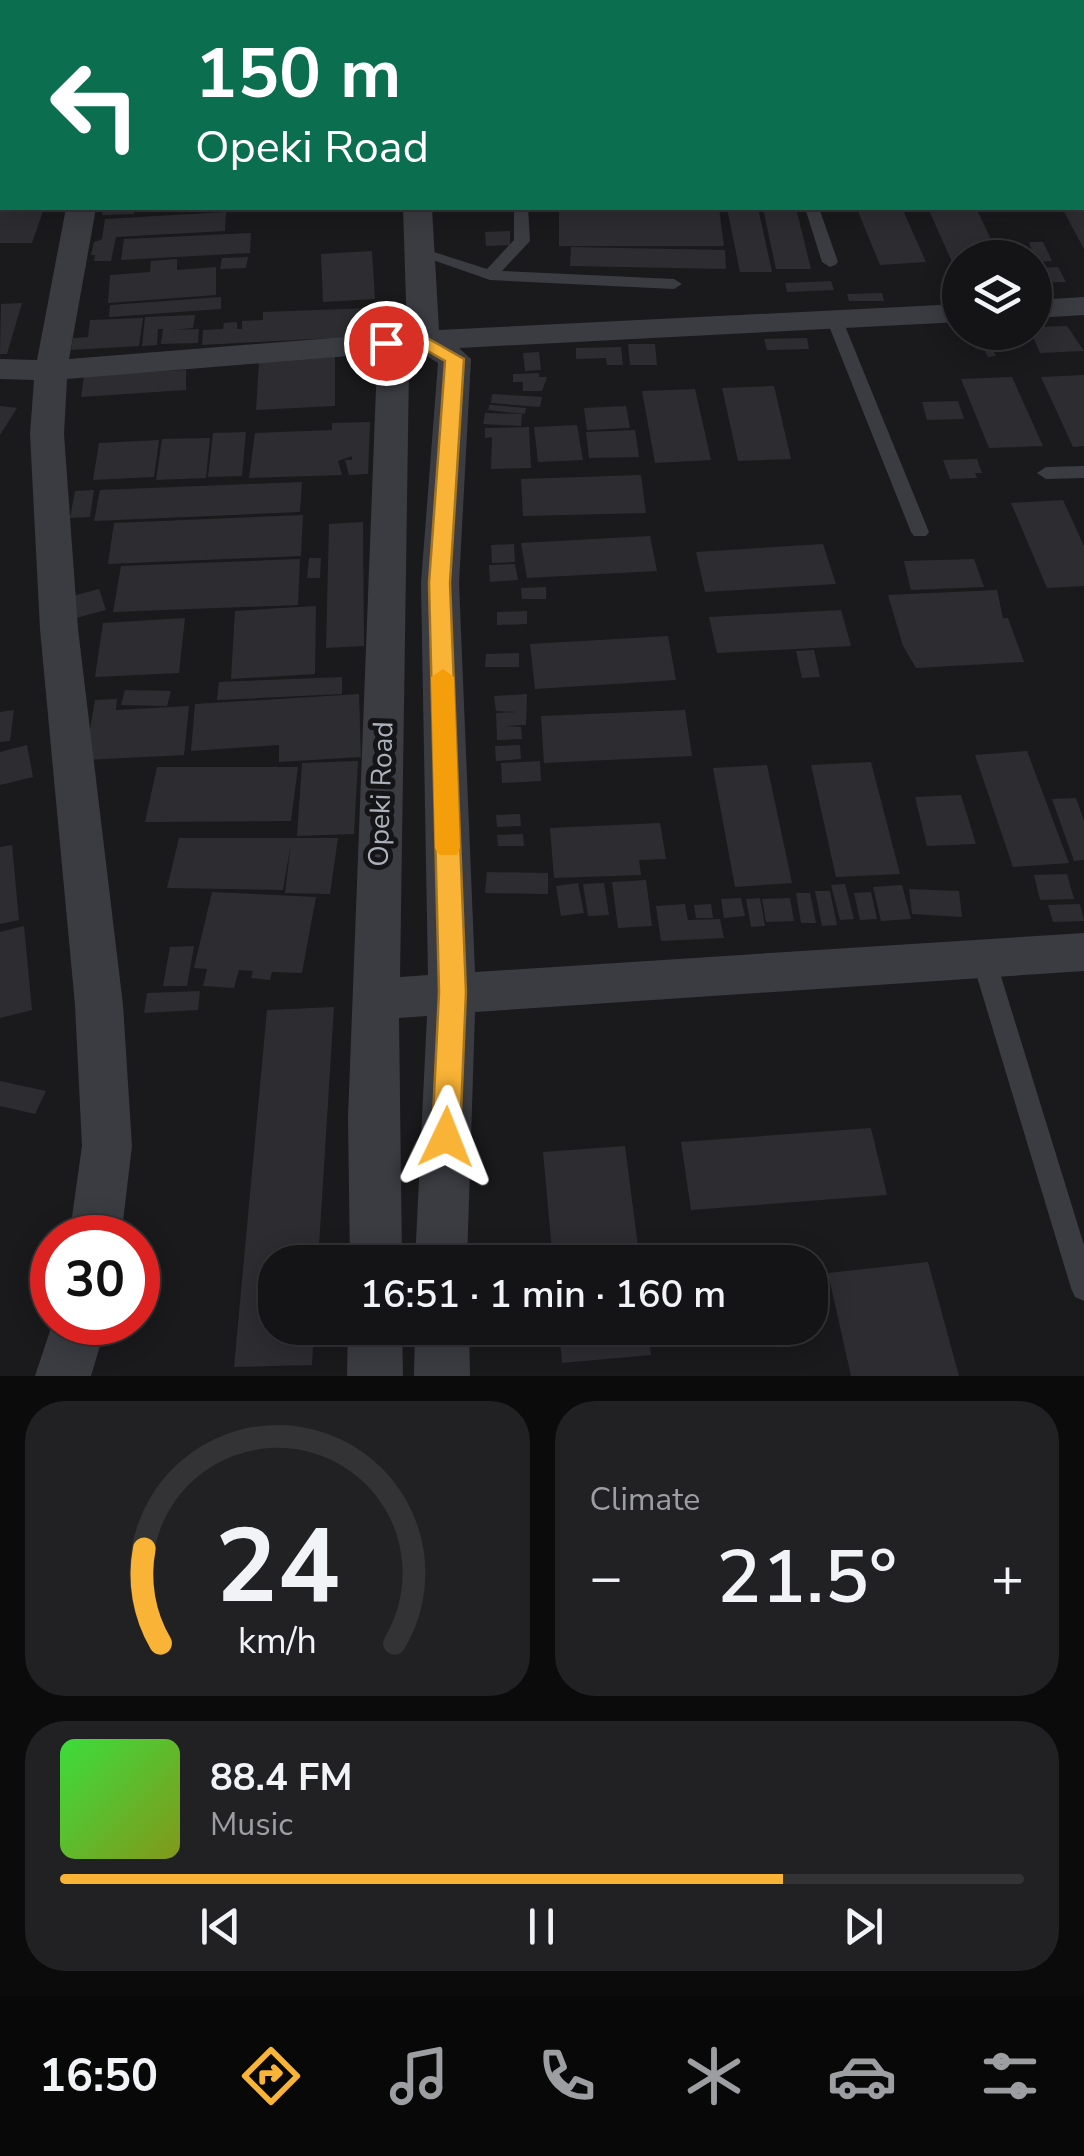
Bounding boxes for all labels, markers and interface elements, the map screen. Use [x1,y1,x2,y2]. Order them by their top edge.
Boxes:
text: 150 m [195,26,401,122]
icon: left [30,40,160,170]
text: Opeki Road [195,117,429,178]
map controls [942,240,1052,350]
button: layers [942,240,1052,350]
pin [344,301,429,386]
icon: arrive [359,316,414,371]
street label: Opeki Road [359,721,403,867]
position arrow [394,1085,498,1189]
speed limit sign: 30 [30,1215,160,1345]
text: 16:51 · 1 min · 160 m [360,1269,726,1320]
text: Climate [590,1478,700,1521]
text: 24 [215,1496,340,1638]
text: 21.5° [716,1526,897,1628]
text: − [590,1540,623,1615]
text: + [991,1540,1024,1615]
text: km/h [238,1617,317,1666]
text: 88.4 FM [210,1752,352,1803]
text: Music [210,1803,293,1846]
icon: previous [193,1899,248,1954]
icon: pause [514,1899,569,1954]
icon: next [836,1899,891,1954]
icon: directions [236,2041,306,2111]
icon: music [384,2041,454,2111]
icon: phone [532,2041,602,2111]
icon: climate [679,2041,749,2111]
icon: car [827,2041,897,2111]
icon: filters [975,2041,1045,2111]
text: 16:50 [39,2046,158,2107]

